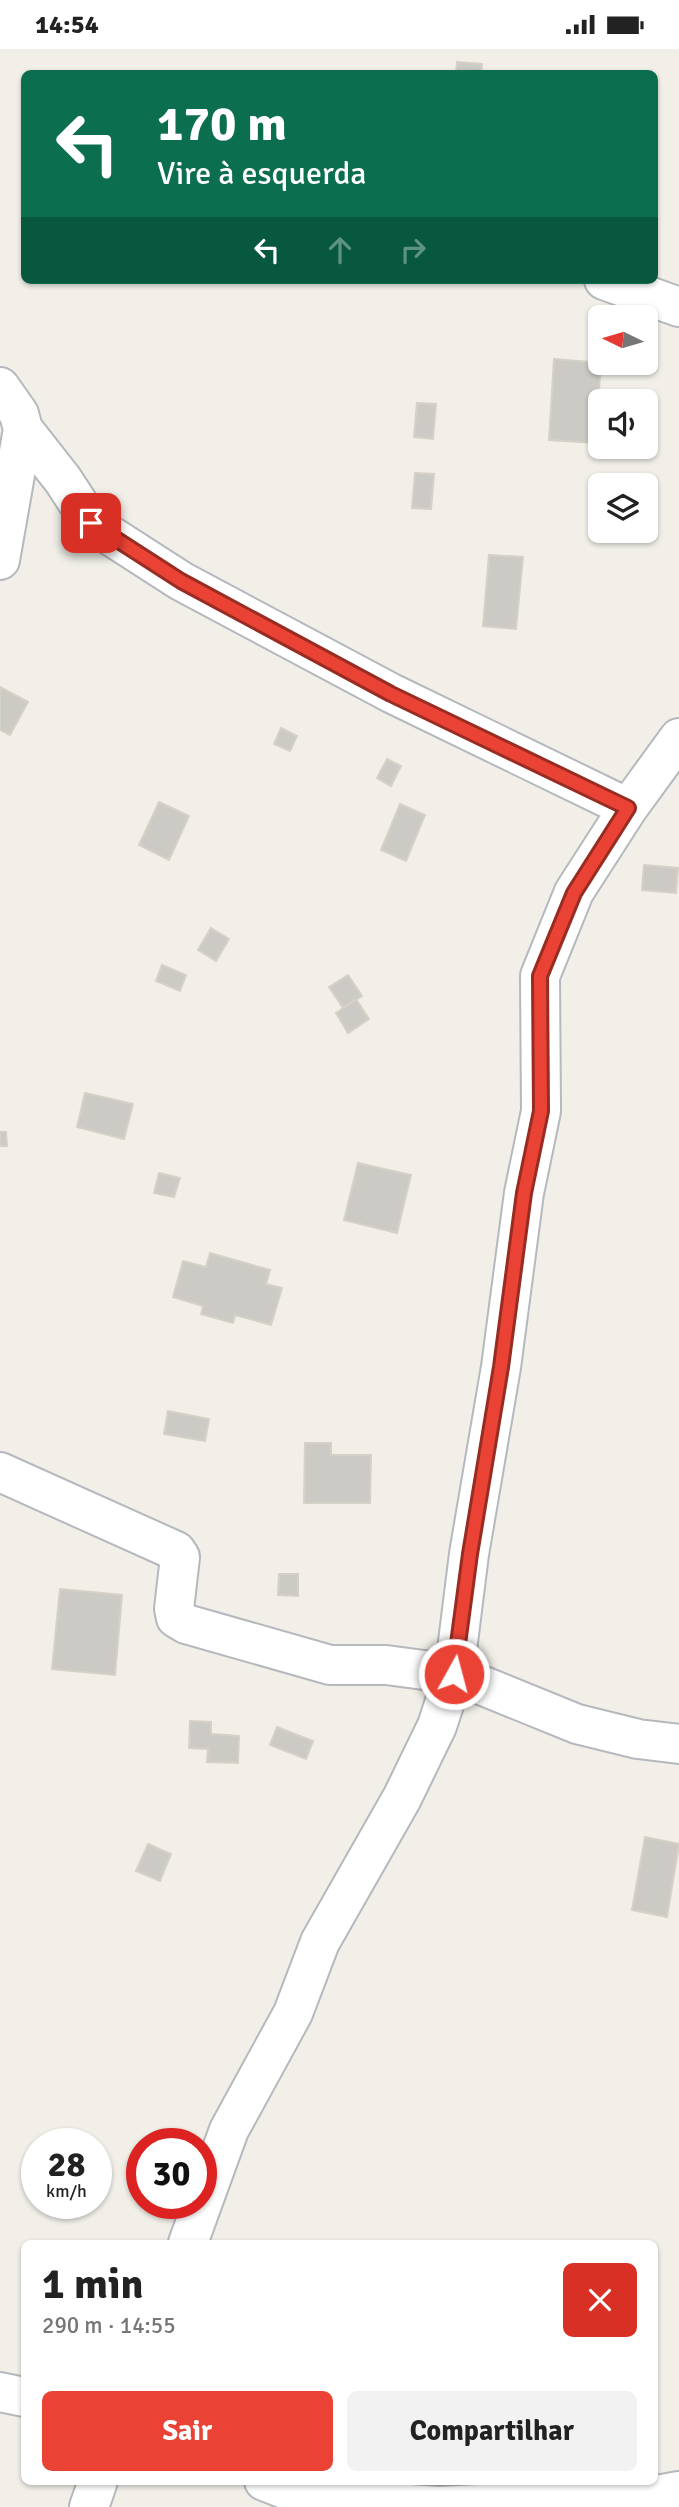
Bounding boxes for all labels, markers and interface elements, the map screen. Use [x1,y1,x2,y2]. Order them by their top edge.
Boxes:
text: 14:54 [35,9,99,41]
text: 170 m [157,94,287,154]
icon: left [42,98,133,189]
text: Vire à esquerda [157,154,367,193]
icon: left [248,231,286,269]
icon: ahead [321,231,359,269]
icon: right [394,231,432,269]
north arrow [588,305,658,375]
map controls [588,305,658,543]
button: sound [588,389,658,459]
button: layers [588,473,658,543]
pin [61,493,121,553]
icon: arrive [72,504,110,542]
position arrow [417,1637,491,1711]
speed limit sign: 30 [126,2128,217,2219]
text: 28 [48,2143,85,2186]
text: km/h [46,2180,87,2202]
text: 1 min [42,2259,143,2310]
button: close [563,2263,637,2337]
text: 290 m · 14:55 [42,2311,176,2340]
button: Sair [42,2391,333,2471]
button: Compartilhar [347,2391,637,2471]

